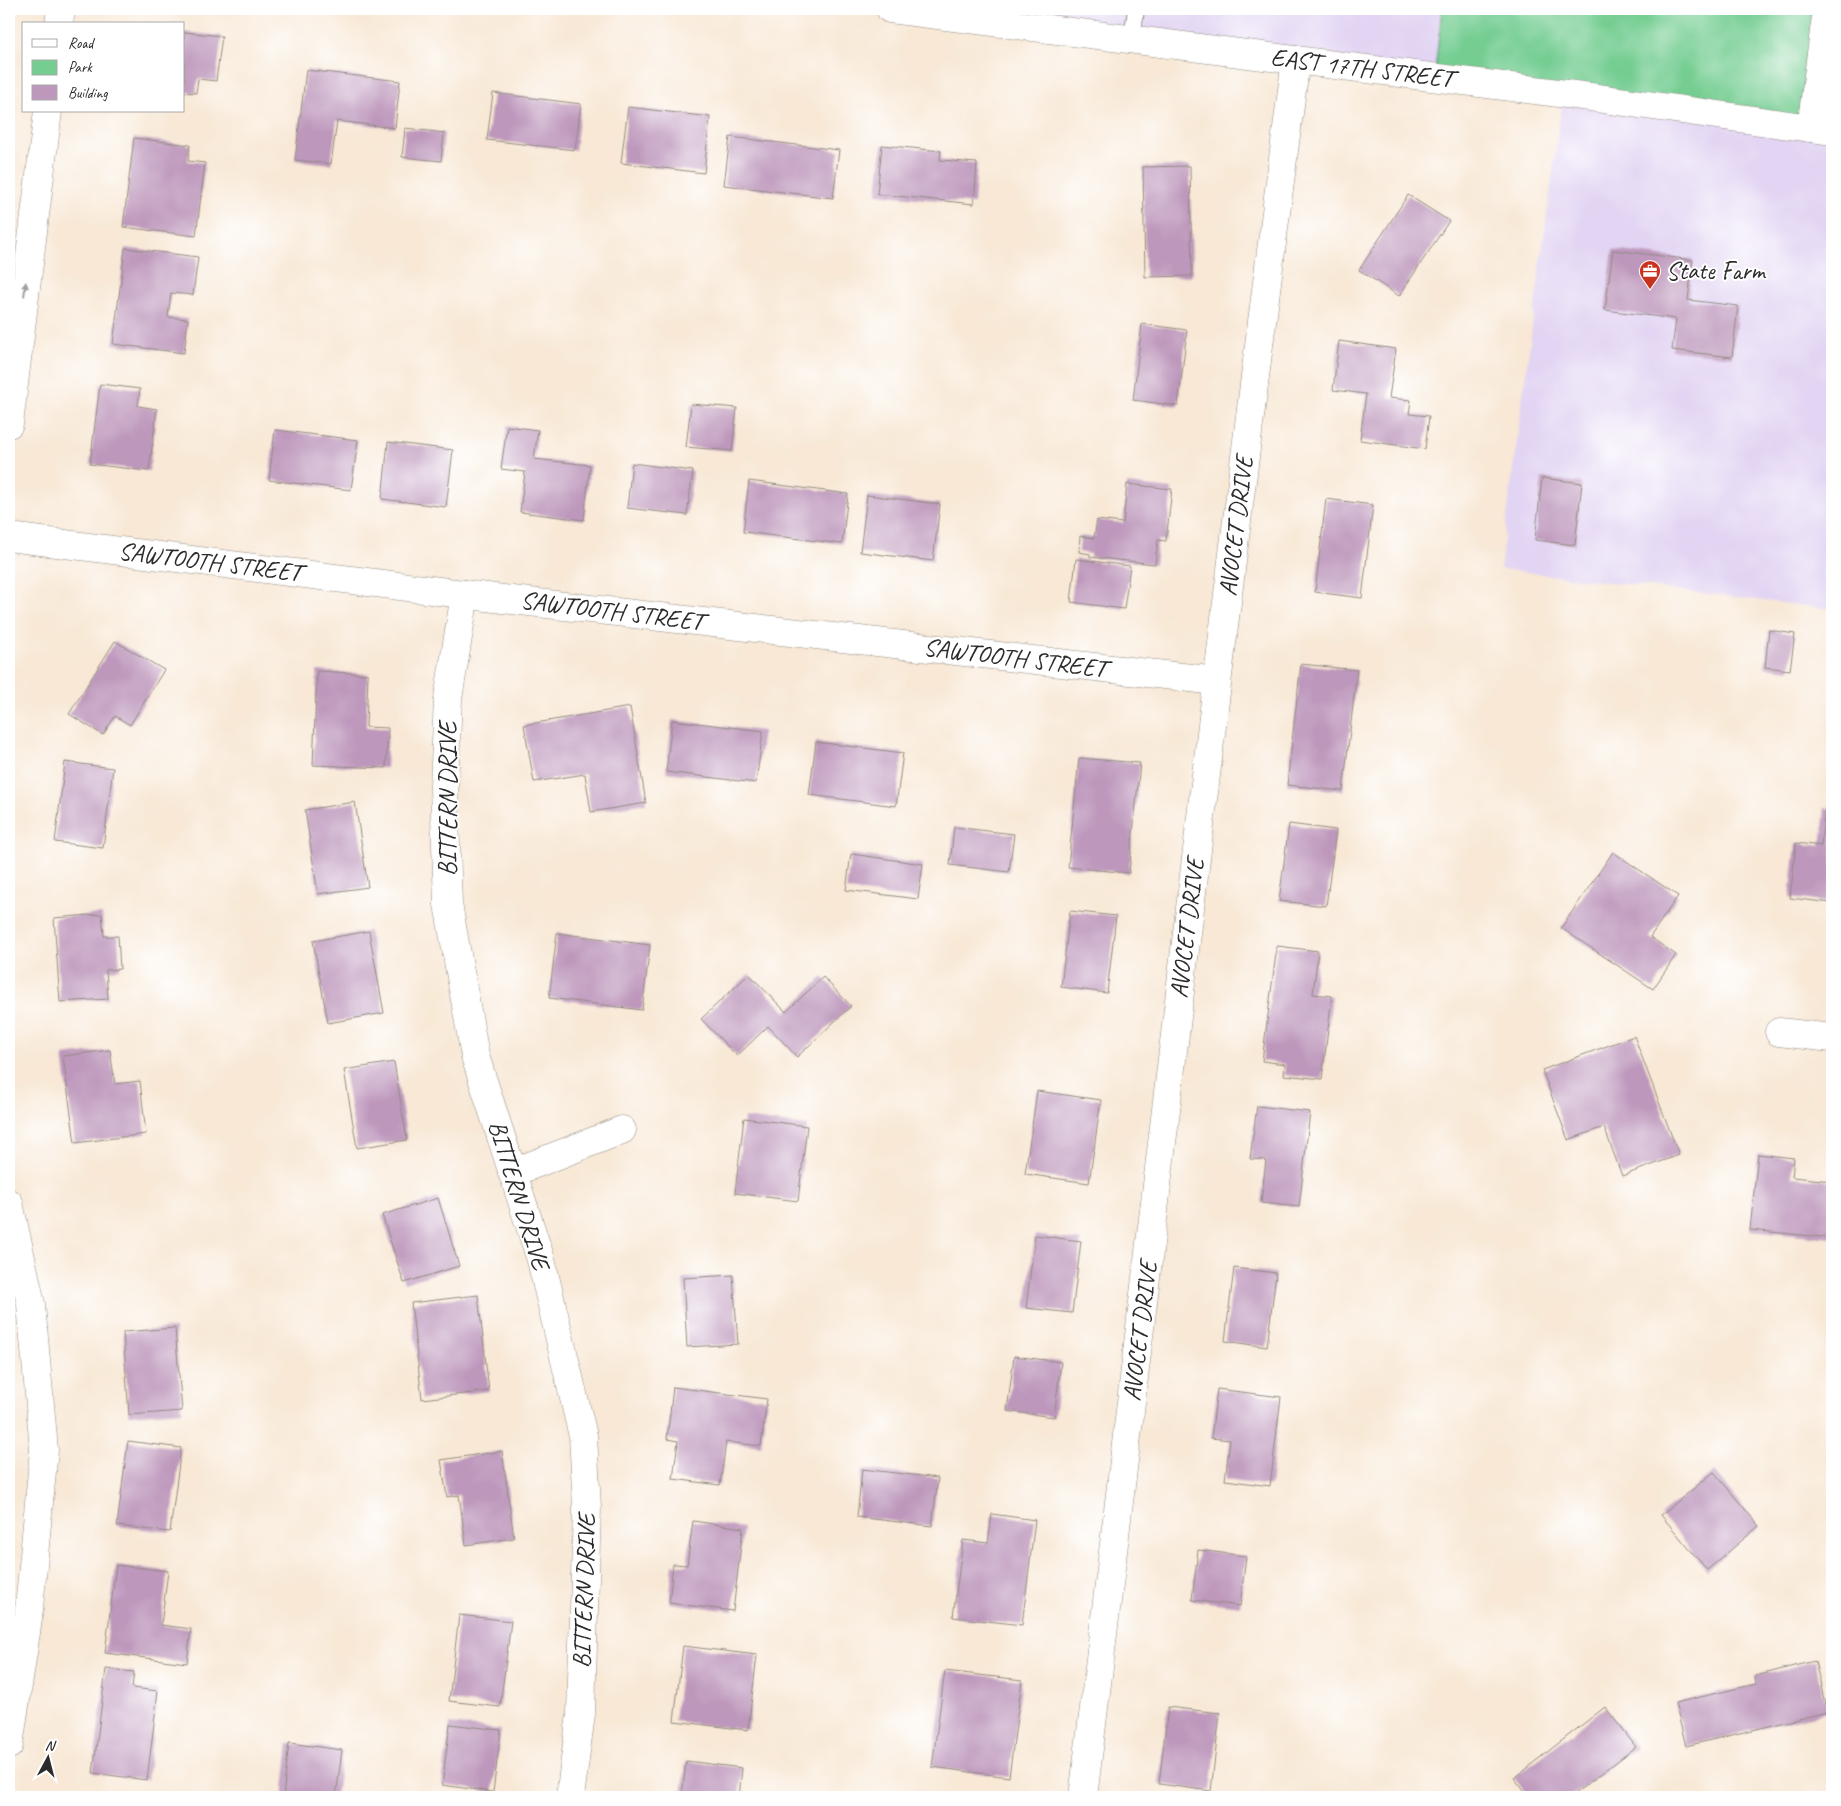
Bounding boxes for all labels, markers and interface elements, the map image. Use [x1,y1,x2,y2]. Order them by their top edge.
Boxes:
legend [22,22,185,112]
text: Road [68,34,95,53]
street label: EAST 17TH STREET [1269,41,1461,96]
text: Park [68,58,93,77]
text: Building [68,84,108,103]
place label: State Farm [1666,255,1766,287]
office icon: State Farm [1638,259,1662,290]
one-way arrow [22,280,30,296]
street label: AVOCET DRIVE [1212,451,1261,598]
street label: SAWTOOTH STREET [117,535,310,590]
street label: SAWTOOTH STREET [519,584,712,639]
street label: SAWTOOTH STREET [922,631,1115,686]
street label: BITTERN DRIVE [432,719,464,876]
street label: AVOCET DRIVE [1163,853,1212,1000]
street label: BITTERN DRIVE [481,1117,558,1276]
street label: AVOCET DRIVE [1116,1256,1165,1403]
street label: BITTERN DRIVE [565,1511,603,1669]
north arrow [22,1734,72,1784]
text: N [44,1737,57,1755]

